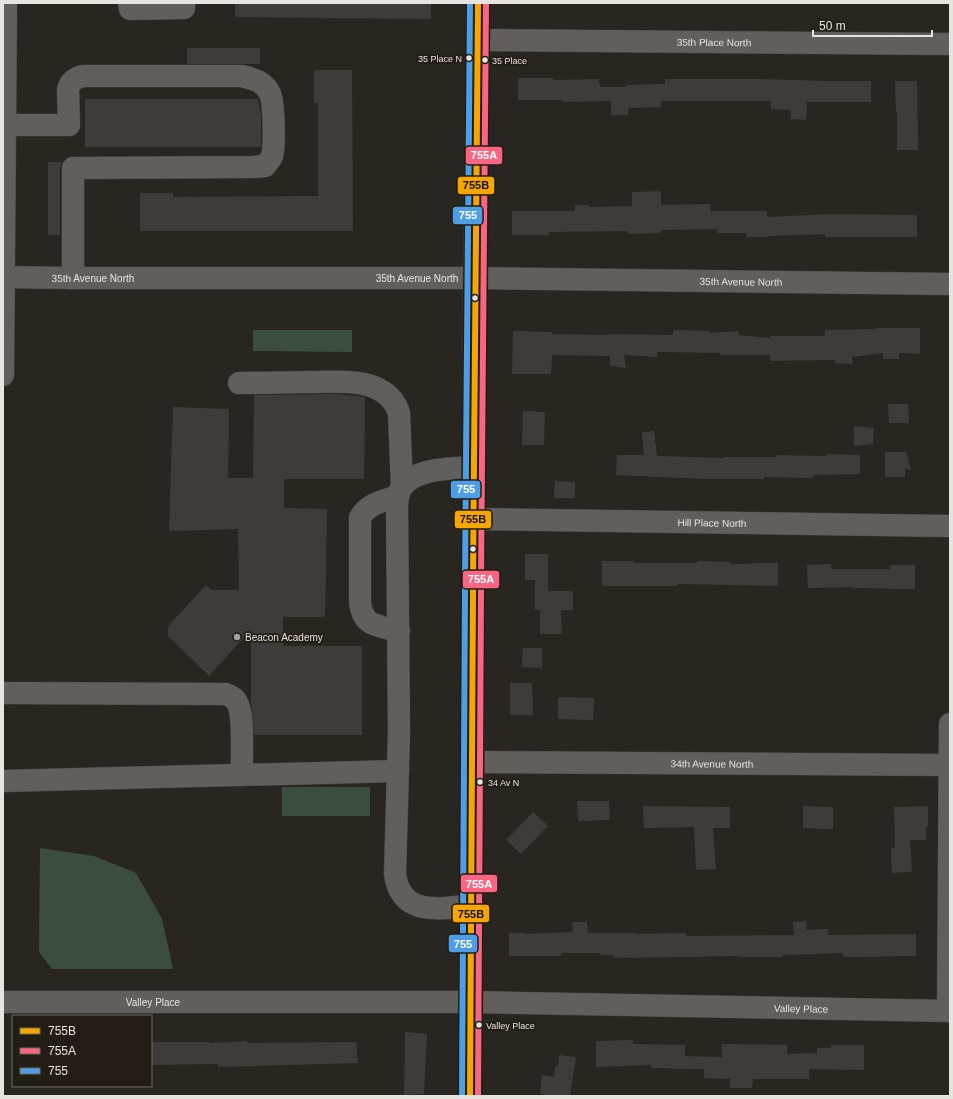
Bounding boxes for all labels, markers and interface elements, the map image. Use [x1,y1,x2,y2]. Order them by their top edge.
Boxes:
scale bar [813,12,932,38]
text: 50 m [819,19,846,33]
street label: 35th Place North [677,37,751,48]
marker: 35 Place N [464,53,474,63]
place label: 35 Place N [418,54,462,64]
marker: 35 Place [480,55,490,65]
place label: 35 Place [492,56,527,66]
line badge: 755A [465,146,503,165]
text: 755A [471,149,497,161]
line badge: 755B [457,176,495,195]
text: 755B [463,179,489,191]
line badge: 755 [452,206,483,225]
text: 755 [459,209,477,221]
street label: 35th Avenue North [52,273,134,284]
street label: 35th Avenue North [376,273,458,284]
street label: 35th Avenue North [700,276,782,288]
unlabelled marker [470,293,480,303]
line badge: 755 [450,480,481,499]
text: 755 [457,483,475,495]
line badge: 755B [454,510,492,529]
text: 755B [460,513,486,525]
street label: Hill Place North [677,517,747,529]
unlabelled marker [468,544,478,554]
line badge: 755A [462,570,500,589]
text: 755A [468,573,494,585]
marker: Beacon Academy [232,632,242,642]
place label: Beacon Academy [245,632,323,643]
street label: 34th Avenue North [671,758,753,770]
marker: 34 Av N [475,777,485,787]
place label: 34 Av N [488,778,519,788]
line badge: 755A [460,874,498,893]
text: 755A [466,878,492,890]
line badge: 755B [452,904,490,923]
text: 755B [458,908,484,920]
line badge: 755 [448,934,478,953]
text: 755 [454,938,472,950]
street label: Valley Place [126,997,181,1008]
street label: Valley Place [774,1003,829,1015]
legend [12,1015,152,1087]
marker: Valley Place [474,1020,484,1030]
place label: Valley Place [486,1021,535,1031]
text: 755B [48,1024,76,1038]
text: 755A [48,1044,76,1058]
text: 755 [48,1064,68,1078]

